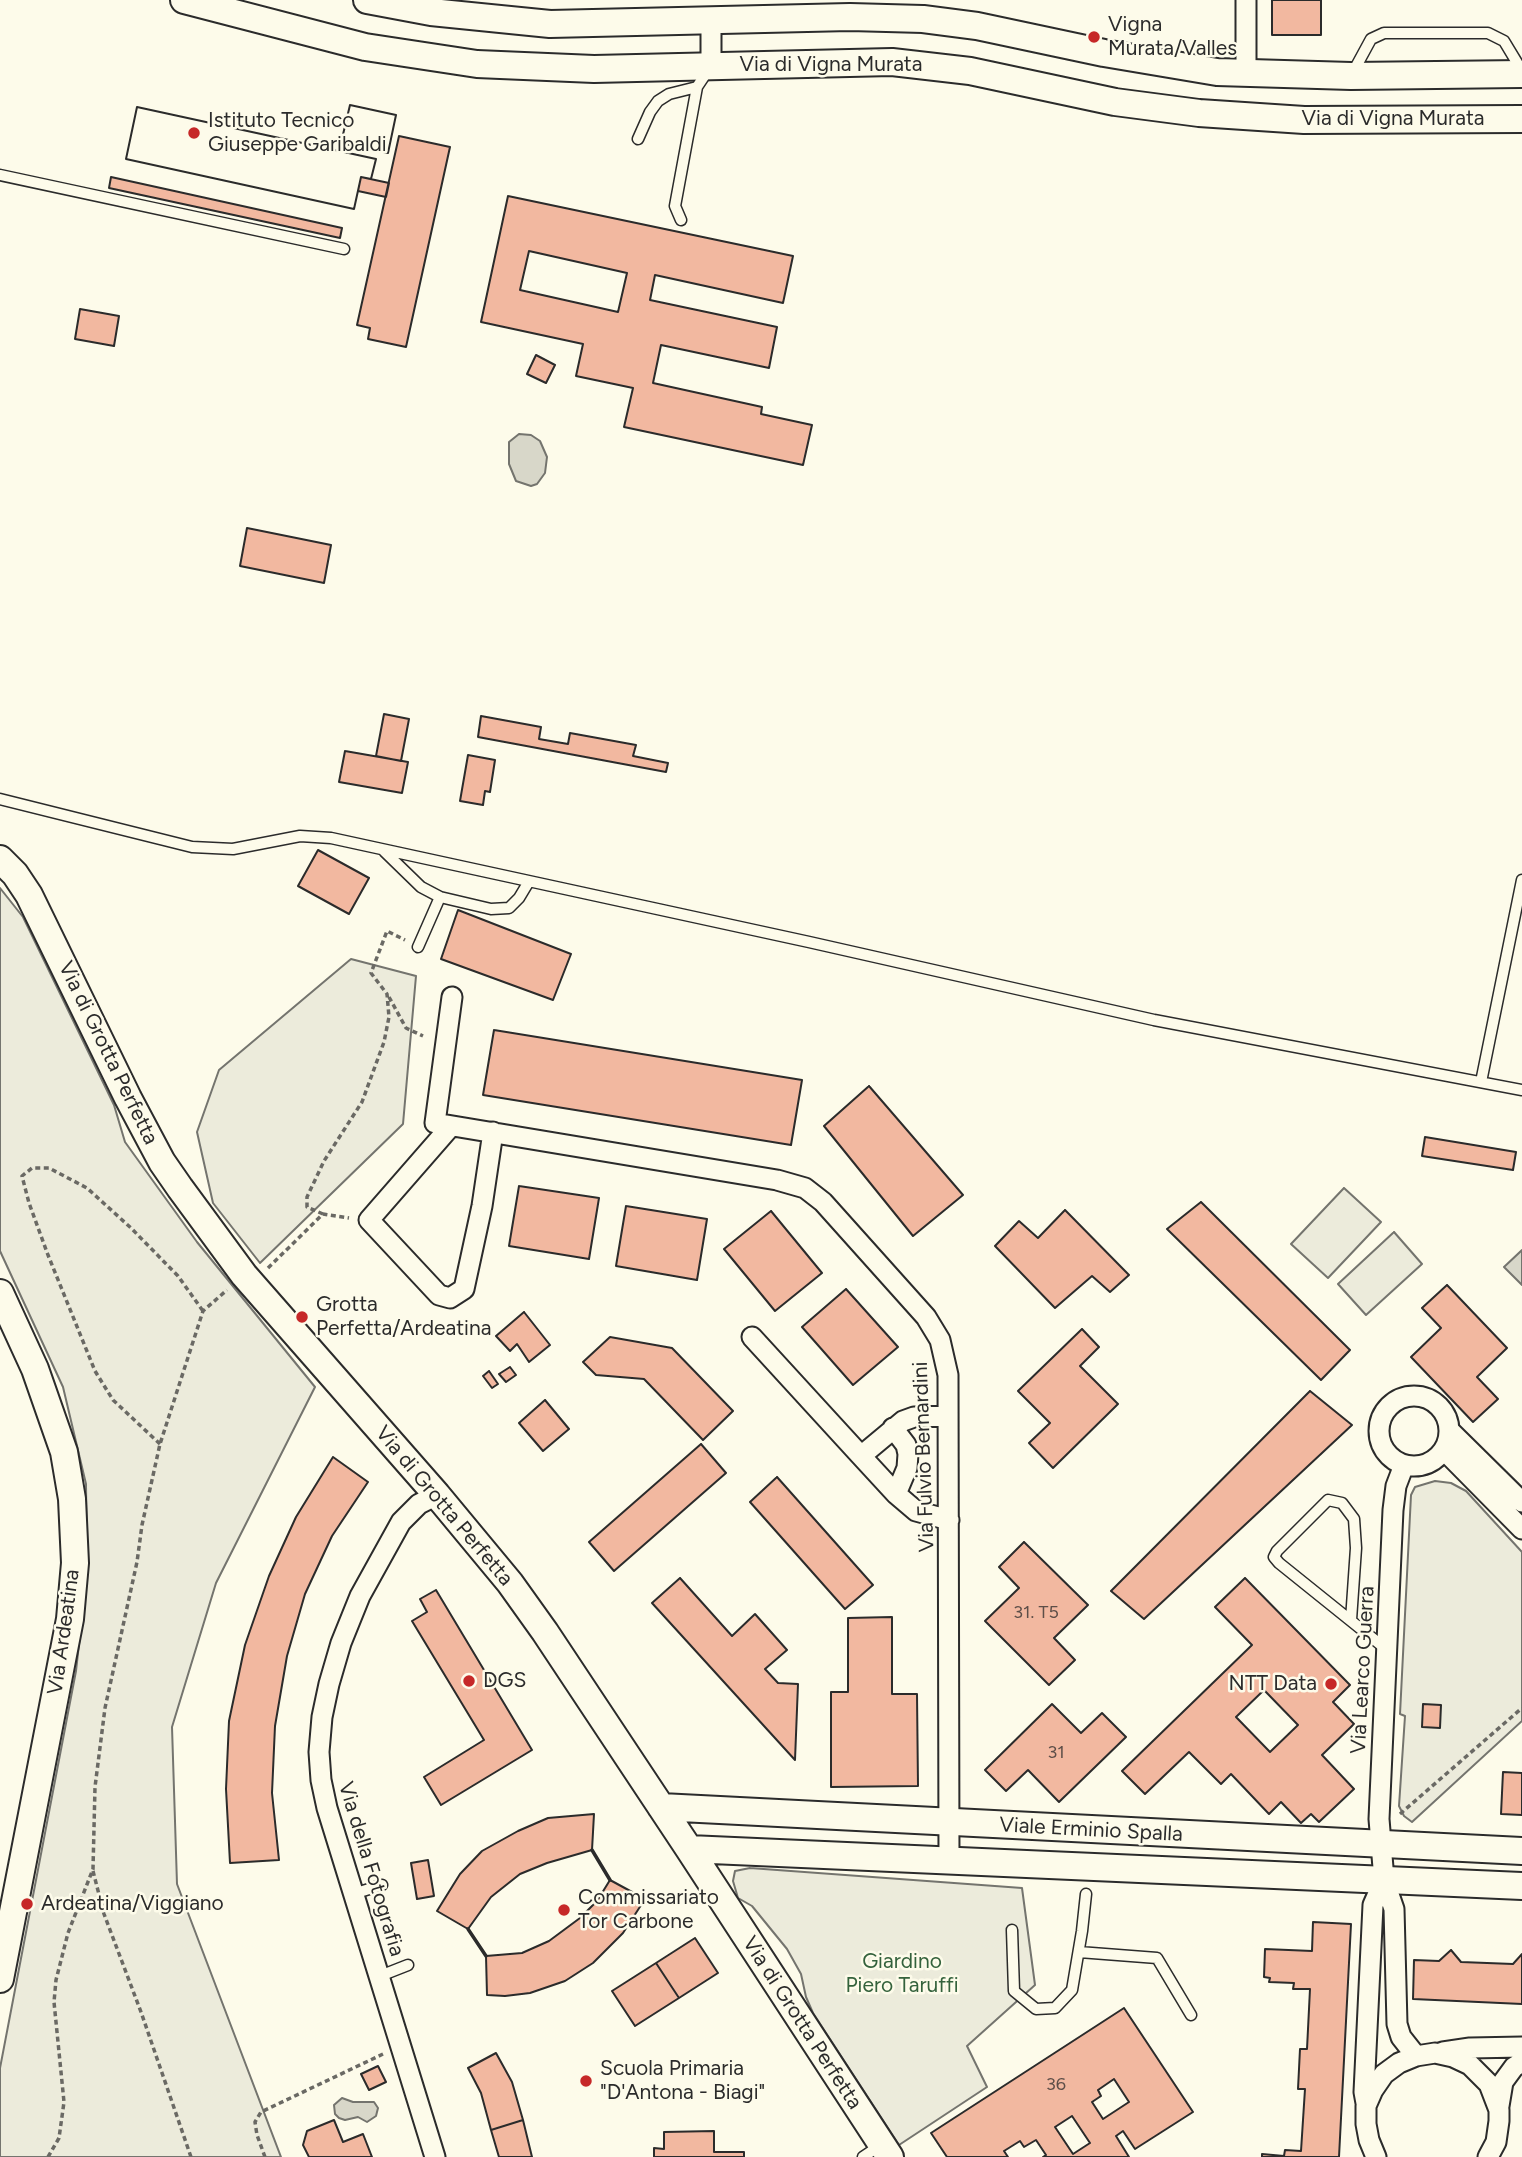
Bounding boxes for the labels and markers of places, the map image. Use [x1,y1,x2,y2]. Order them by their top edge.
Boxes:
place label: Vigna Murata/Valles [1108,12,1237,62]
marker: Vigna Murata/Valles [1086,29,1102,45]
place label: Istituto Tecnico Giuseppe Garibaldi [208,108,387,158]
marker: Istituto Tecnico Giuseppe Garibaldi [186,125,202,141]
place label: Grotta Perfetta/Ardeatina [316,1292,491,1342]
marker: Grotta Perfetta/Ardeatina [294,1309,310,1325]
place label: DGS [483,1668,526,1694]
place label: NTT Data [1229,1671,1317,1697]
marker: DGS [461,1673,477,1689]
marker: NTT Data [1323,1676,1339,1692]
place label: Commissariato Tor Carbone [578,1885,719,1935]
place label: Ardeatina/Viggiano [41,1891,224,1917]
marker: Ardeatina/Viggiano [19,1896,35,1912]
marker: Commissariato Tor Carbone [556,1902,572,1918]
place label: Scuola Primaria "D'Antona - Biagi" [600,2056,765,2106]
marker: Scuola Primaria "D'Antona - Biagi" [578,2073,594,2089]

